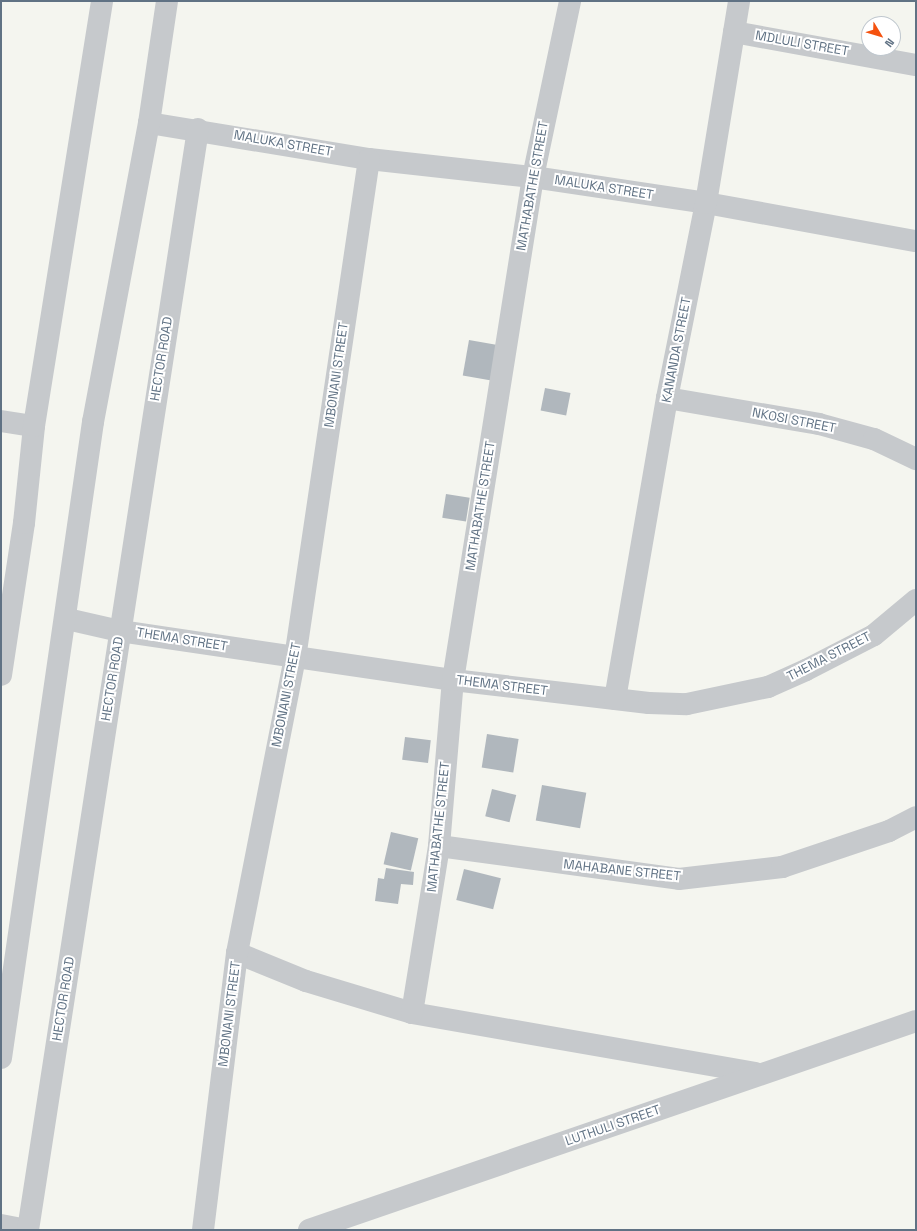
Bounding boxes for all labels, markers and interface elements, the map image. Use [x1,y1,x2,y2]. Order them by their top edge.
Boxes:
north arrow [861,16,901,56]
street label: MDLULI STREET [754,28,850,60]
text: N [882,36,897,50]
street label: MATHABATHE STREET [514,120,552,252]
street label: MALUKA STREET [232,128,334,160]
street label: MALUKA STREET [553,172,655,204]
street label: KANANDA STREET [659,296,695,404]
street label: HECTOR ROAD [148,316,176,402]
street label: MBONANI STREET [322,321,352,429]
street label: NKOSI STREET [751,405,837,437]
street label: MATHABATHE STREET [463,440,499,572]
street label: THEMA STREET [135,625,229,655]
street label: THEMA STREET [784,629,874,685]
street label: HECTOR ROAD [99,636,127,722]
street label: MBONANI STREET [269,641,305,749]
street label: THEMA STREET [455,673,549,699]
street label: MATHABATHE STREET [424,761,454,893]
street label: MAHABANE STREET [563,857,681,885]
street label: HECTOR ROAD [50,956,78,1042]
street label: MBONANI STREET [216,960,244,1068]
street label: LUTHULI STREET [563,1102,663,1150]

